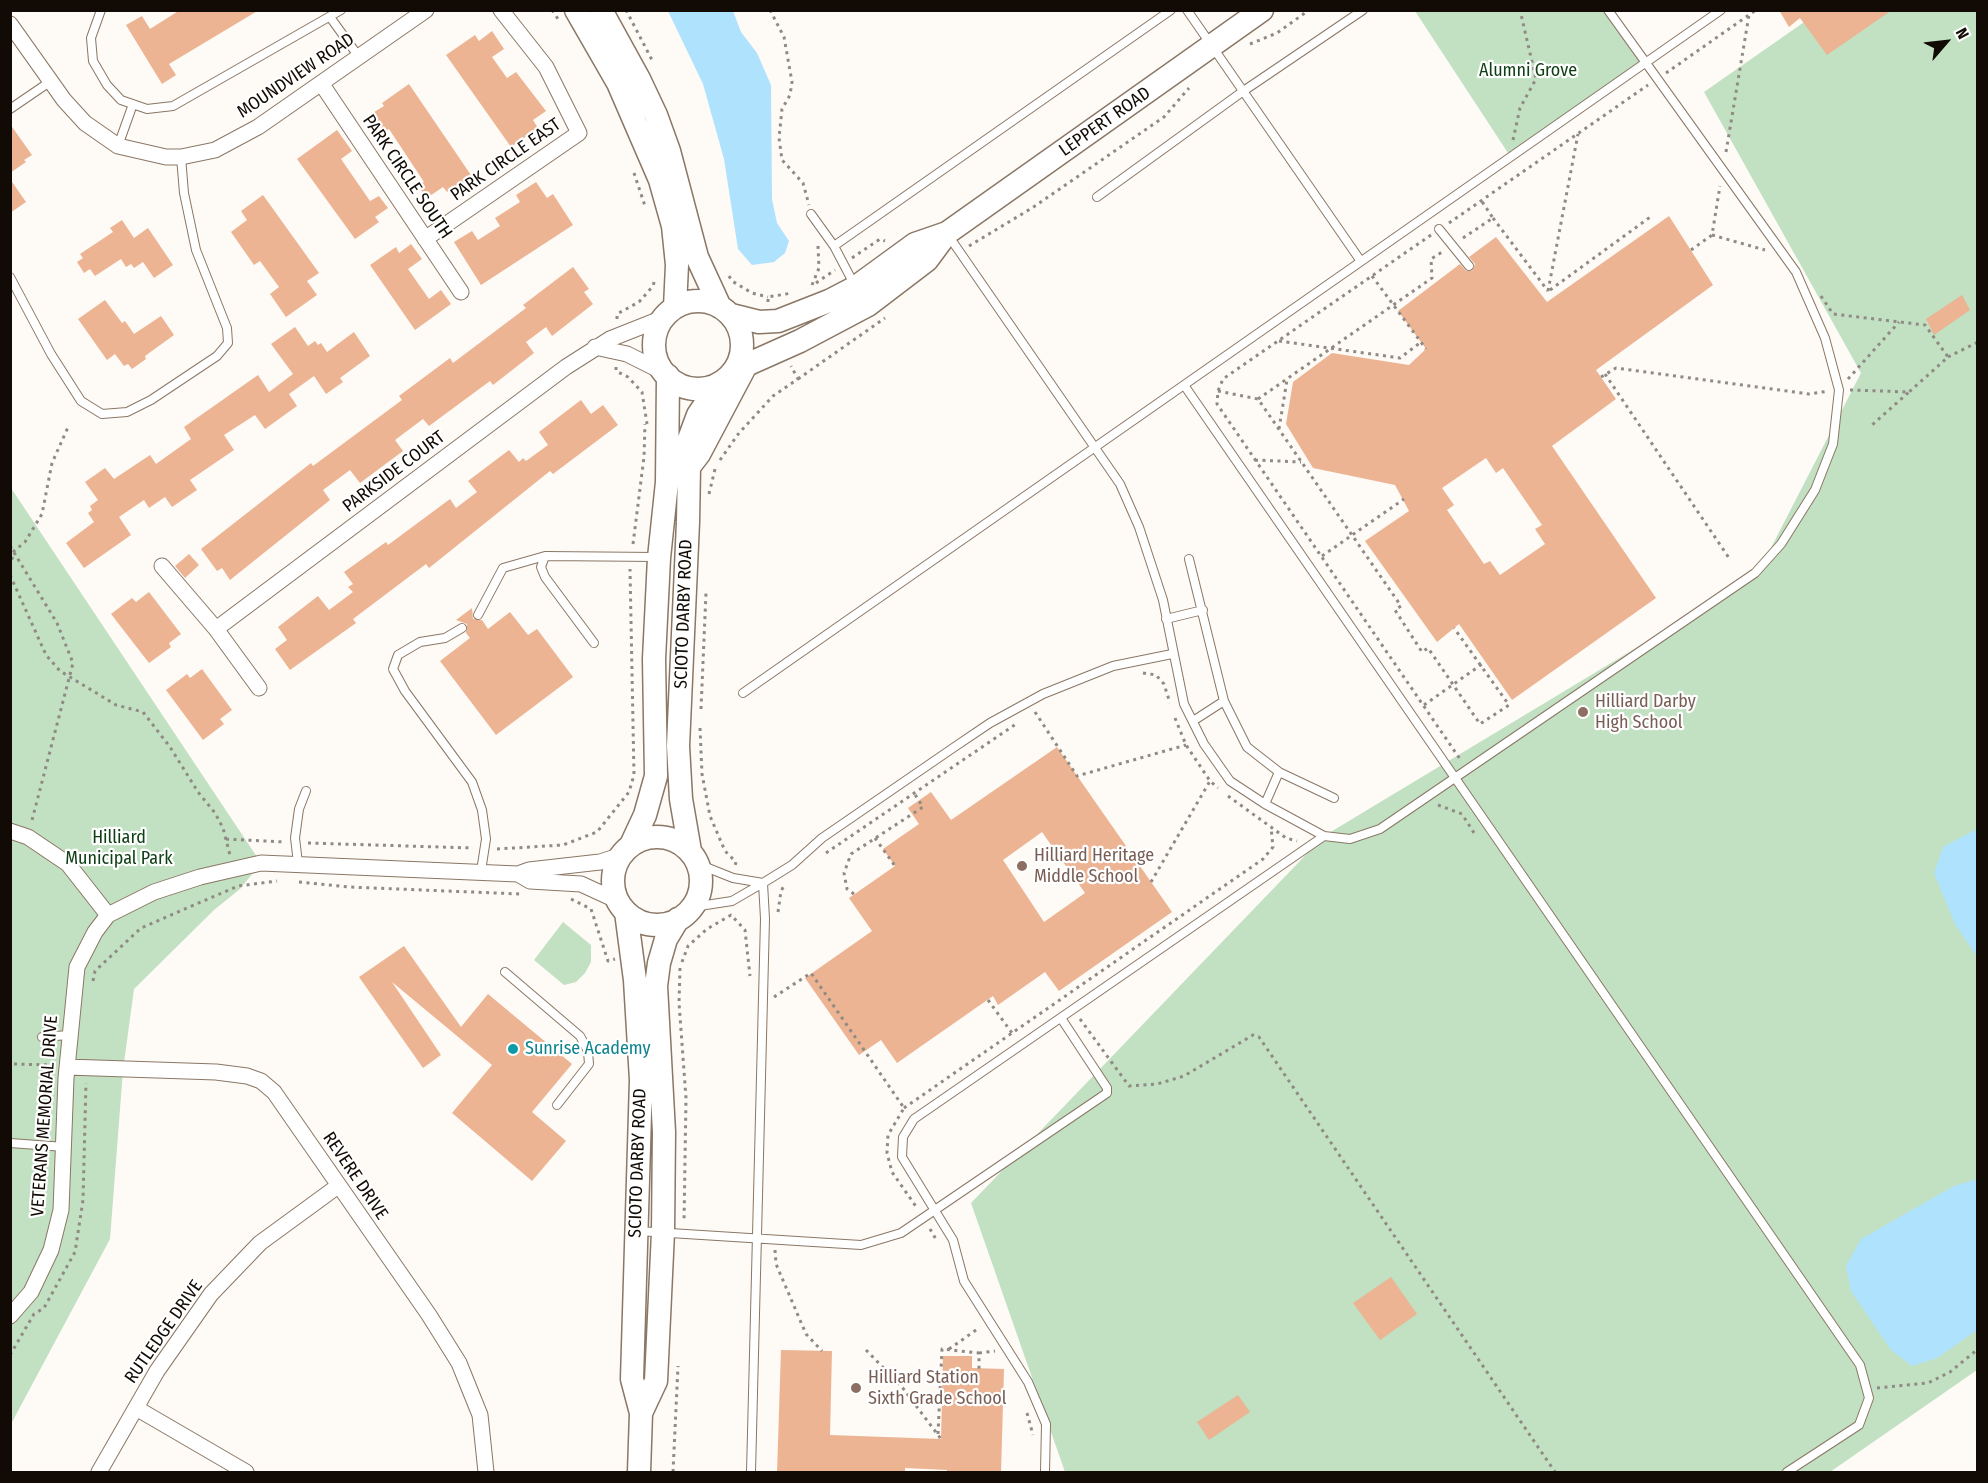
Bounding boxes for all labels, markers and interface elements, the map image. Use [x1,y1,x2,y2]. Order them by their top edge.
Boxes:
north arrow [1916,12,1976,72]
text: N [1952,25,1973,42]
street label: MOUNDVIEW ROAD [233,29,359,123]
park label: Alumni Grove [1479,60,1577,82]
street label: LEPPERT ROAD [1055,83,1155,161]
street label: PARK CIRCLE SOUTH [358,111,456,243]
street label: PARK CIRCLE EAST [447,114,565,206]
street label: PARKSIDE COURT [339,427,449,517]
street label: SCIOTO DARBY ROAD [671,539,697,689]
place label: Hilliard Darby High School [1595,691,1696,734]
marker: Hilliard Darby High School [1576,705,1590,719]
park label: Hilliard Municipal Park [65,827,173,870]
place label: Hilliard Heritage Middle School [1034,845,1154,888]
marker: Hilliard Heritage Middle School [1015,859,1029,873]
street label: VETERANS MEMORIAL DRIVE [27,1015,63,1217]
place label: Sunrise Academy [525,1038,651,1060]
marker: Sunrise Academy [506,1042,520,1056]
street label: SCIOTO DARBY ROAD [625,1088,651,1238]
street label: REVERE DRIVE [318,1128,392,1224]
street label: RUTLEDGE DRIVE [120,1276,208,1388]
place label: Hilliard Station Sixth Grade School [868,1367,1006,1410]
marker: Hilliard Station Sixth Grade School [849,1381,863,1395]

